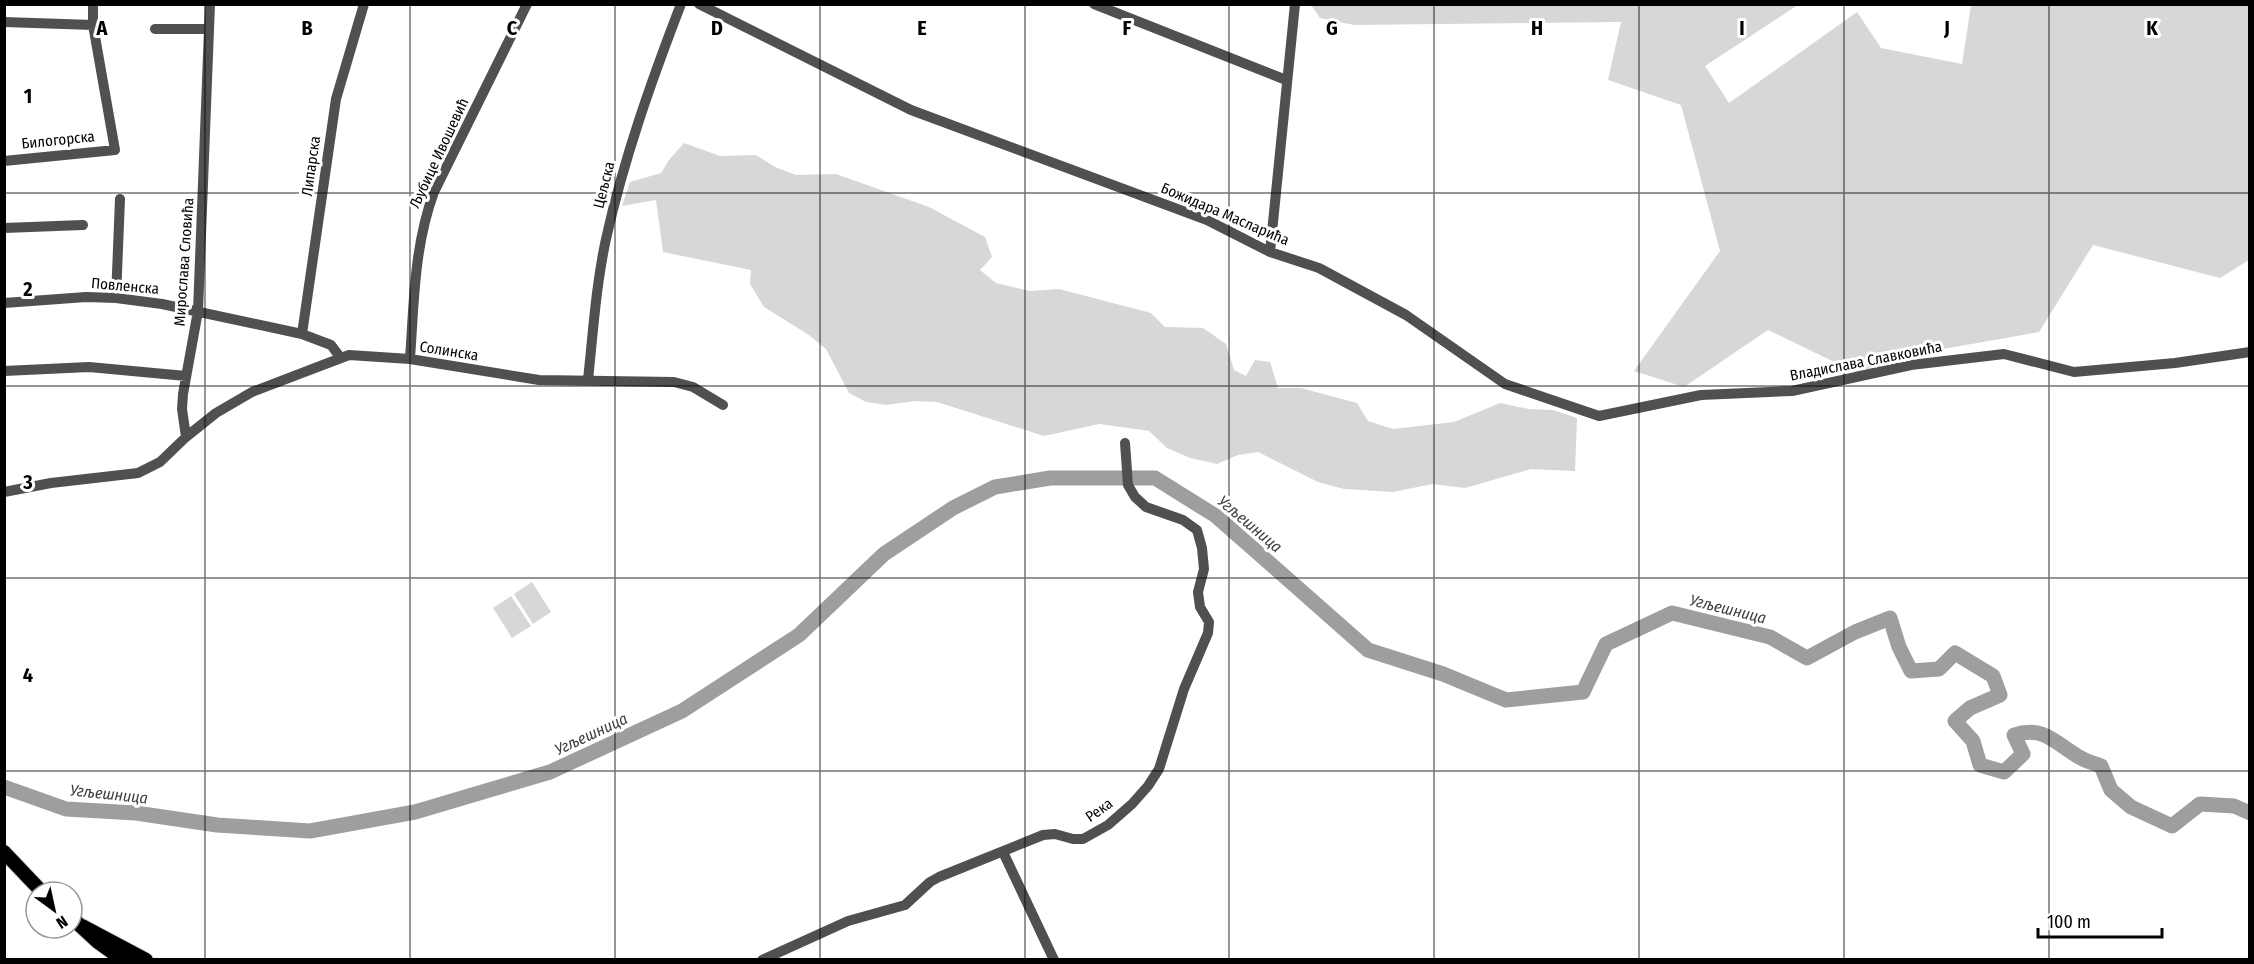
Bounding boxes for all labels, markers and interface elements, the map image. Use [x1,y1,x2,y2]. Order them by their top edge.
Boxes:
text: A [96,16,109,40]
text: B [301,16,313,40]
text: C [507,16,518,40]
text: D [711,16,723,40]
text: E [917,16,927,40]
text: F [1123,16,1132,40]
text: G [1326,16,1338,40]
text: H [1531,16,1543,40]
text: I [1739,16,1745,40]
text: J [1943,16,1950,40]
text: K [2146,16,2158,40]
text: 1 [24,84,32,108]
street label: Љубице Ивошевић [406,95,472,211]
street label: Билогорска [21,127,95,153]
street label: Липарска [298,135,324,197]
street label: Цељска [590,160,618,210]
street label: Божидара Масларића [1158,179,1292,249]
street label: Мирослава Словића [171,197,197,327]
street label: Повленска [90,274,160,298]
text: 2 [22,277,33,301]
street label: Солинска [418,337,480,365]
street label: Владислава Славковића [1788,337,1944,385]
text: 3 [22,470,33,494]
water label: Угљешница [1214,492,1286,556]
water label: Угљешница [1688,590,1768,628]
text: 4 [23,663,33,687]
water label: Угљешница [552,709,630,759]
water label: Угљешница [69,780,149,808]
street label: Река [1082,794,1116,826]
north arrow [24,880,84,940]
scale bar [2038,901,2162,939]
text: 100 m [2047,911,2091,933]
text: N [53,912,71,933]

